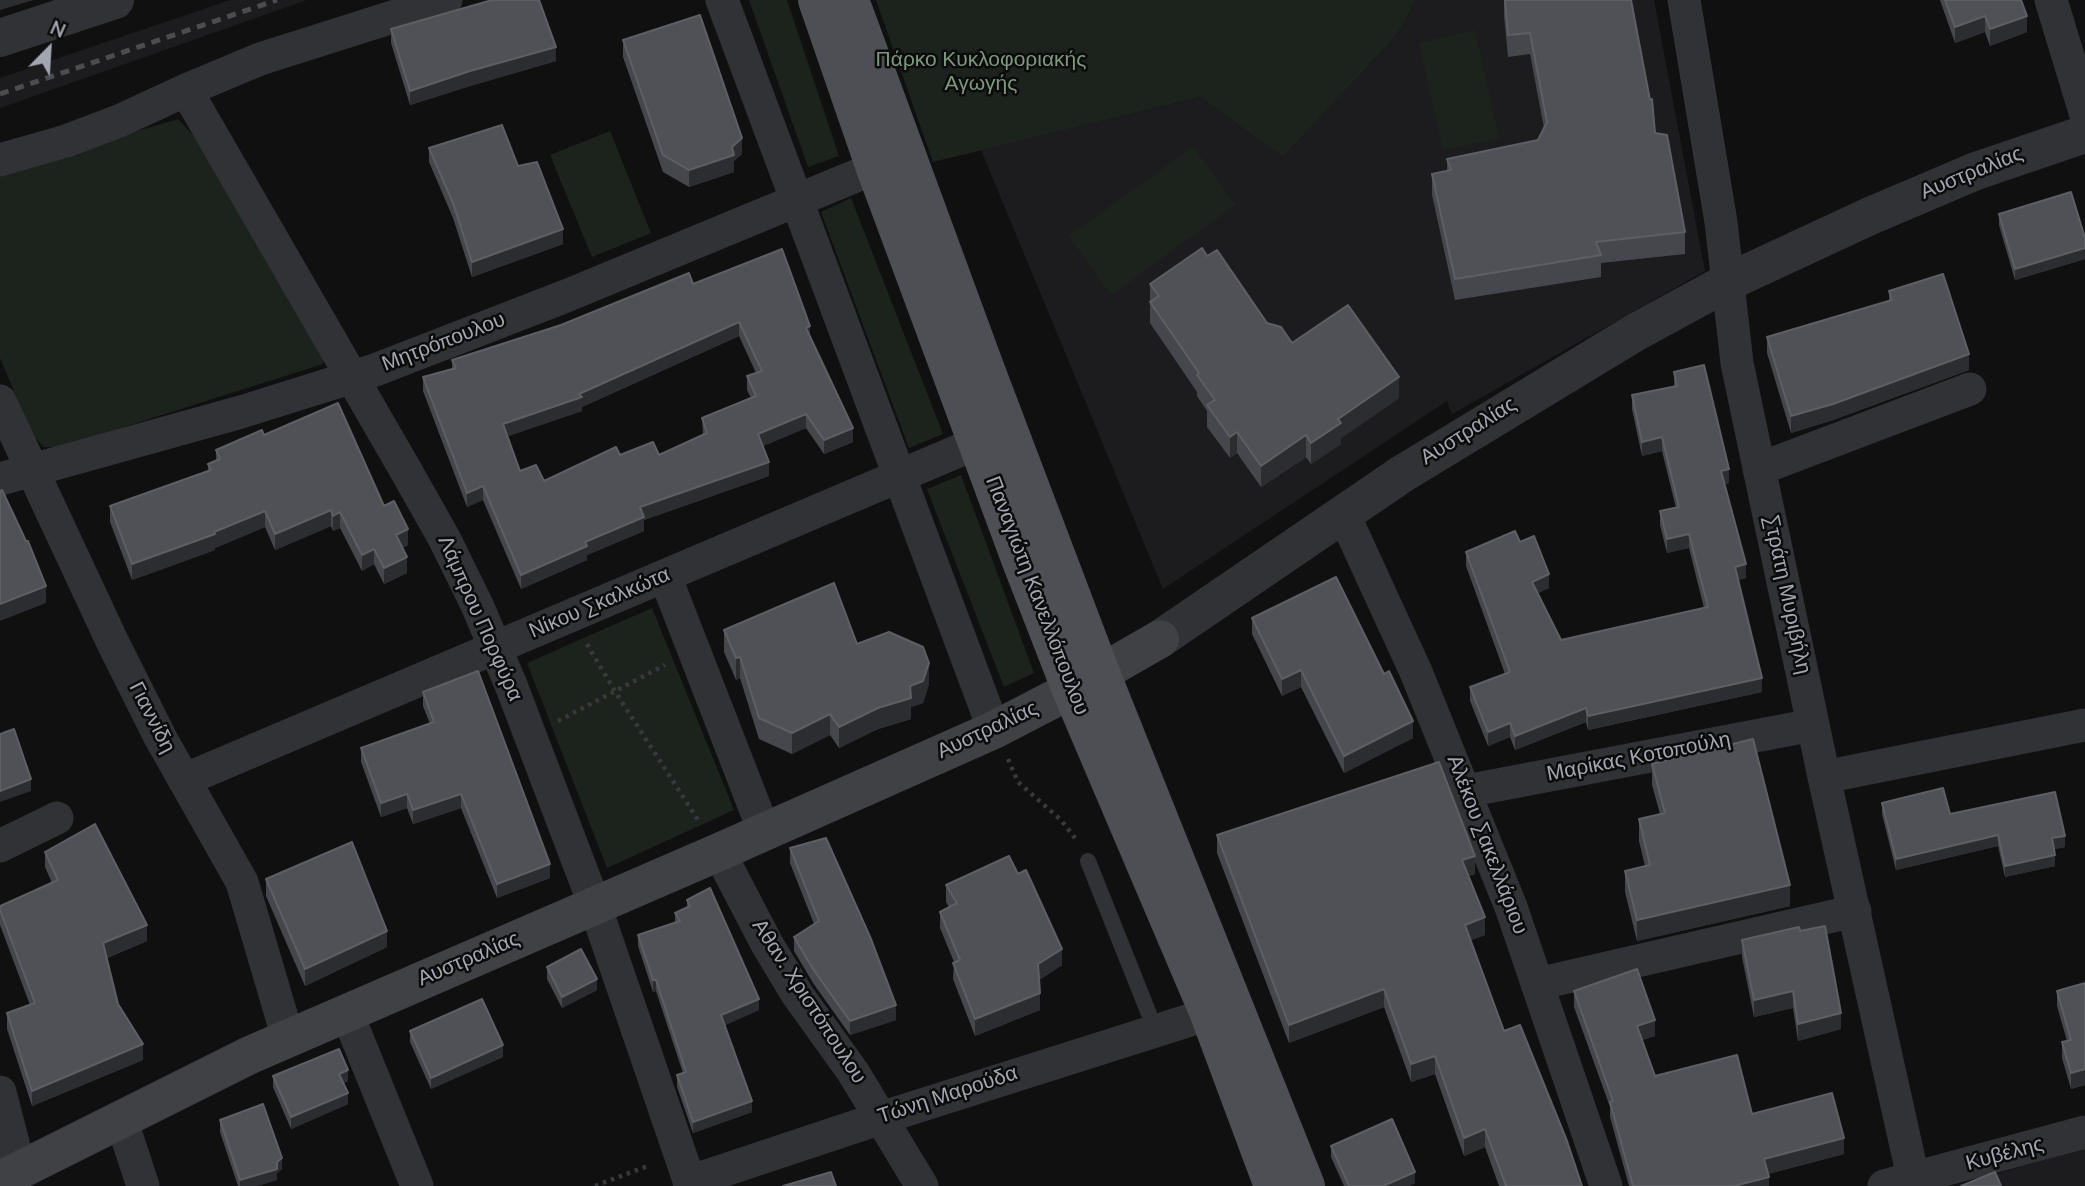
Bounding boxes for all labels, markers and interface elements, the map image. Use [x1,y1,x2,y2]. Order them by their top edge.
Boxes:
north arrow [14,14,84,84]
text: N [46,15,69,45]
park label: Πάρκο Κυκλοφοριακής Αγωγής [876,48,1086,98]
street label: Αυστραλίας [1917,142,2027,206]
street label: Μητρόπουλου [379,308,509,378]
street label: Αυστραλίας [1416,393,1522,471]
street label: Παναγιώτη Κανελλόπουλου [979,473,1093,719]
street label: Στράτη Μυριβήλη [1757,513,1815,677]
street label: Λάμπρου Πορφύρα [431,532,527,706]
street label: Νίκου Σκαλκώτα [526,563,674,645]
street label: Γιαννίδη [122,678,180,758]
street label: Αυστραλίας [934,697,1042,765]
street label: Μαρίκας Κοτοπούλη [1545,728,1733,788]
street label: Αλέκου Σακελλάριου [1440,752,1532,938]
street label: Αθαν. Χριστόπουλου [745,915,871,1089]
street label: Αυστραλίας [414,927,524,993]
street label: Τώνη Μαρούδα [875,1062,1021,1130]
street label: Κυβέλης [1963,1133,2047,1177]

